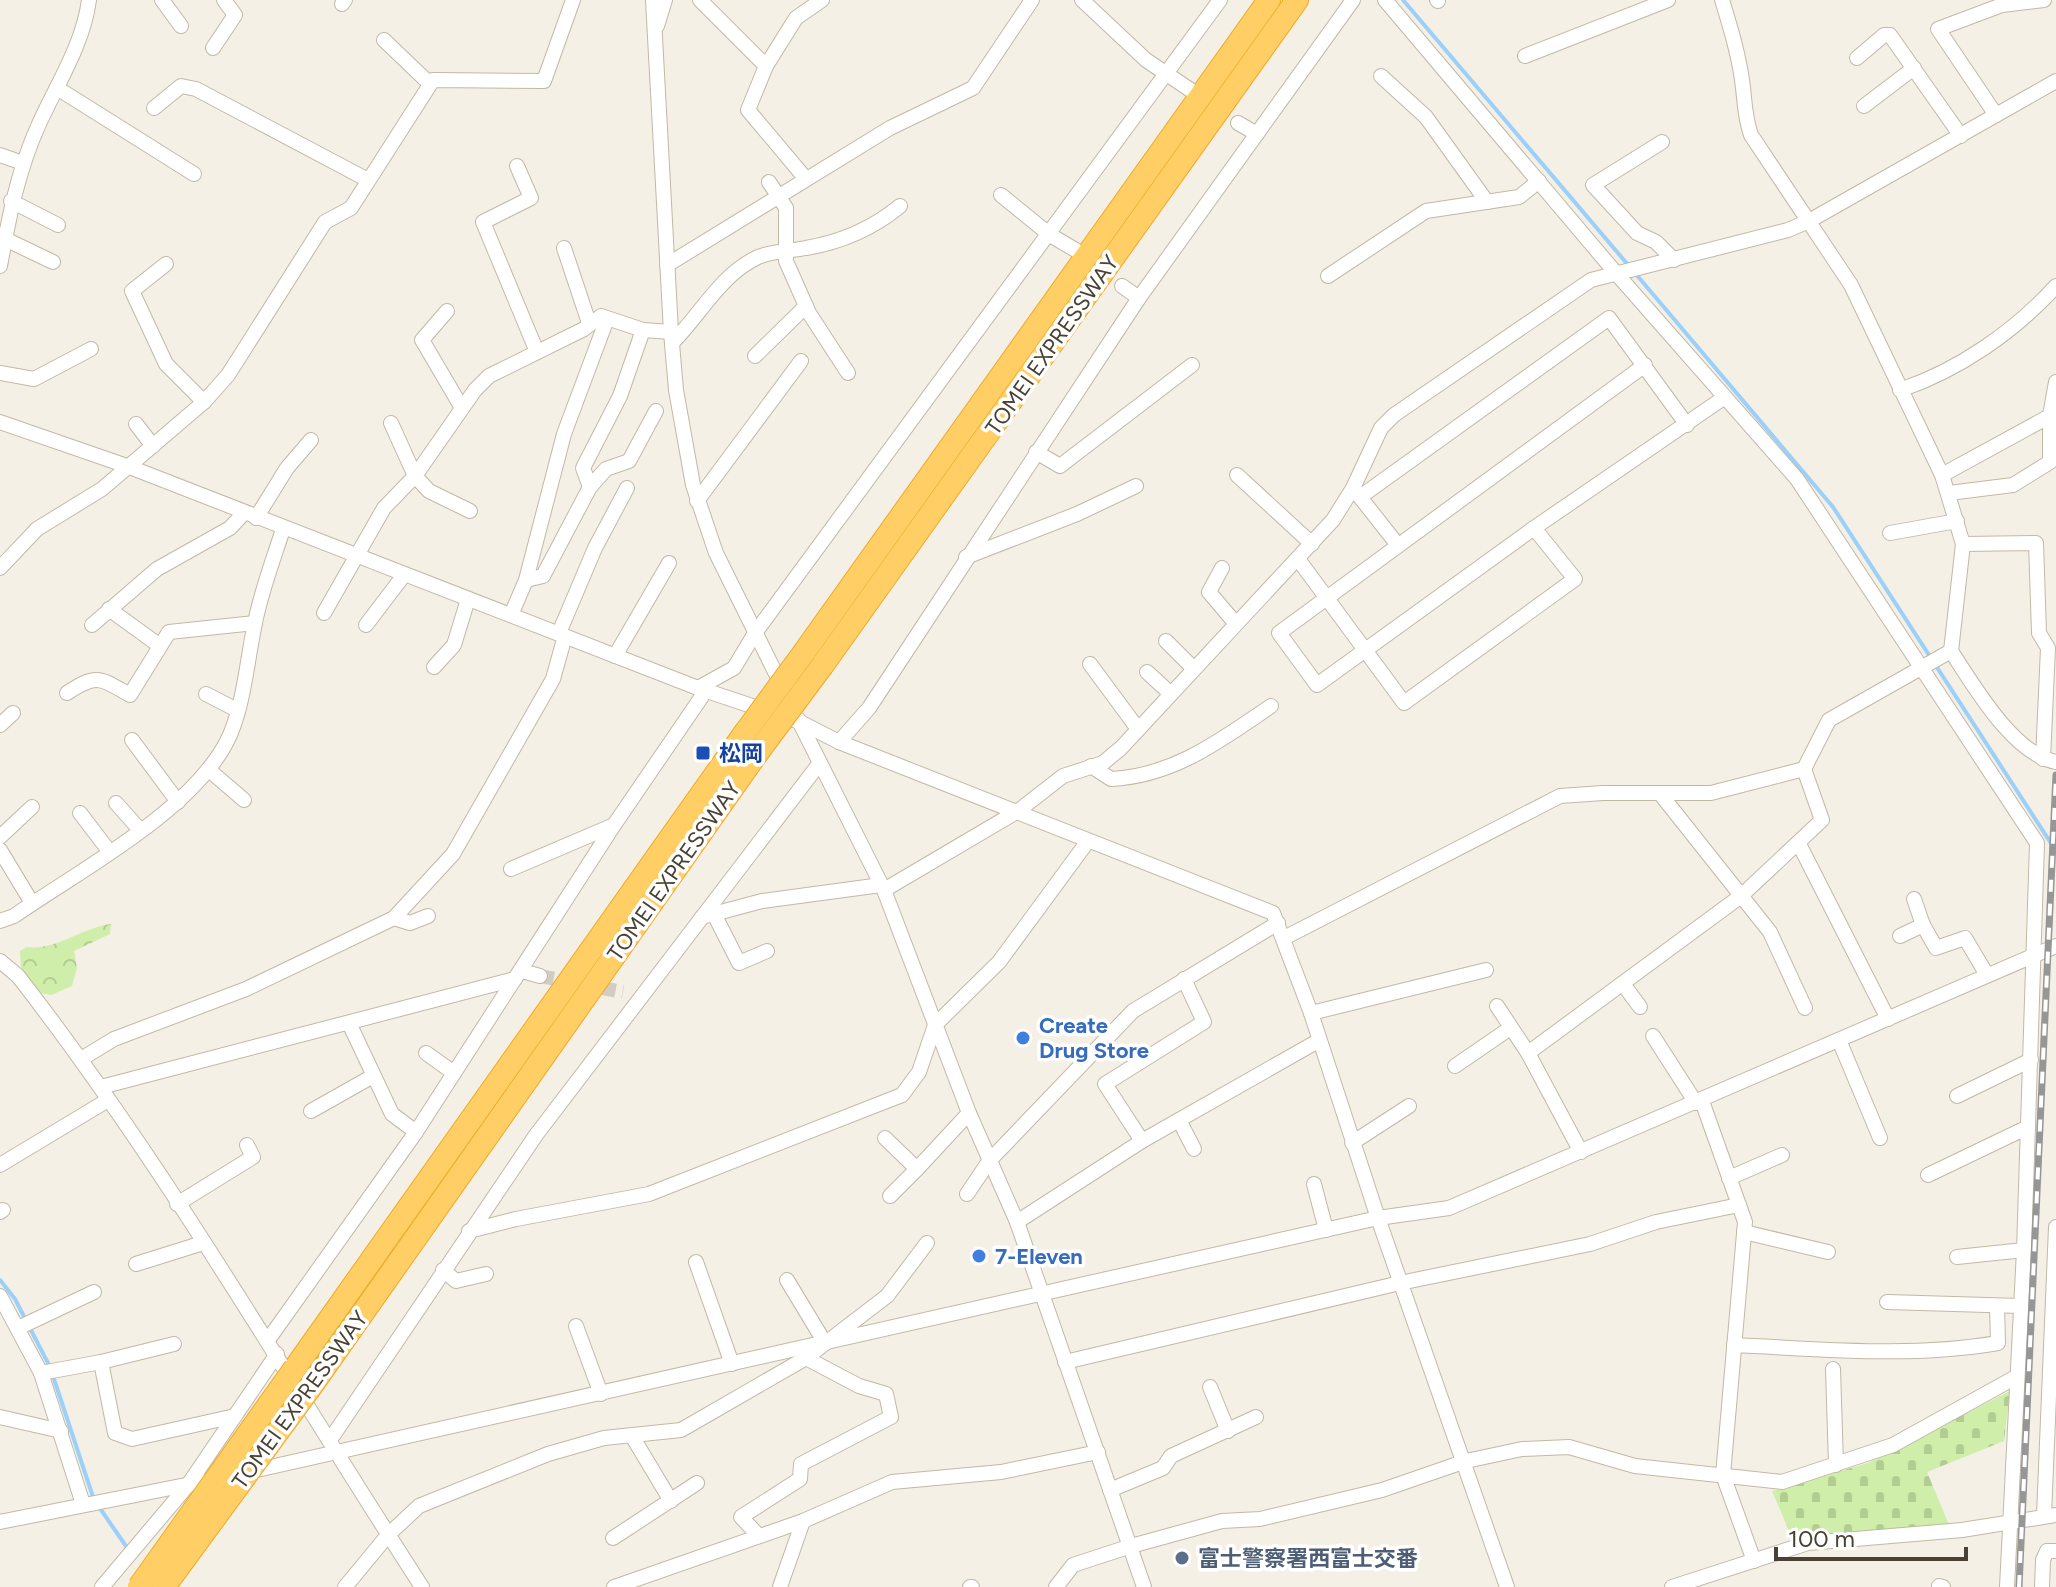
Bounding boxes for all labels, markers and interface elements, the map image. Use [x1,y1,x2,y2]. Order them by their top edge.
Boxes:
street label: TOMEI EXPRESSWAY [980,249,1125,440]
place label: 松岡 [719,740,763,767]
marker: 松岡 [694,744,712,762]
street label: TOMEI EXPRESSWAY [602,775,747,966]
place label: Create Drug Store [1039,1012,1149,1064]
marker: Create Drug Store [1014,1029,1032,1047]
place label: 7-Eleven [995,1243,1083,1270]
marker: 7-Eleven [970,1247,988,1265]
street label: TOMEI EXPRESSWAY [226,1305,374,1494]
scale bar [1776,1511,1966,1561]
text: 100 m [1788,1524,1855,1553]
place label: 富士警察署西富士交番 [1198,1545,1418,1572]
marker: 富士警察署西富士交番 [1173,1549,1191,1567]

